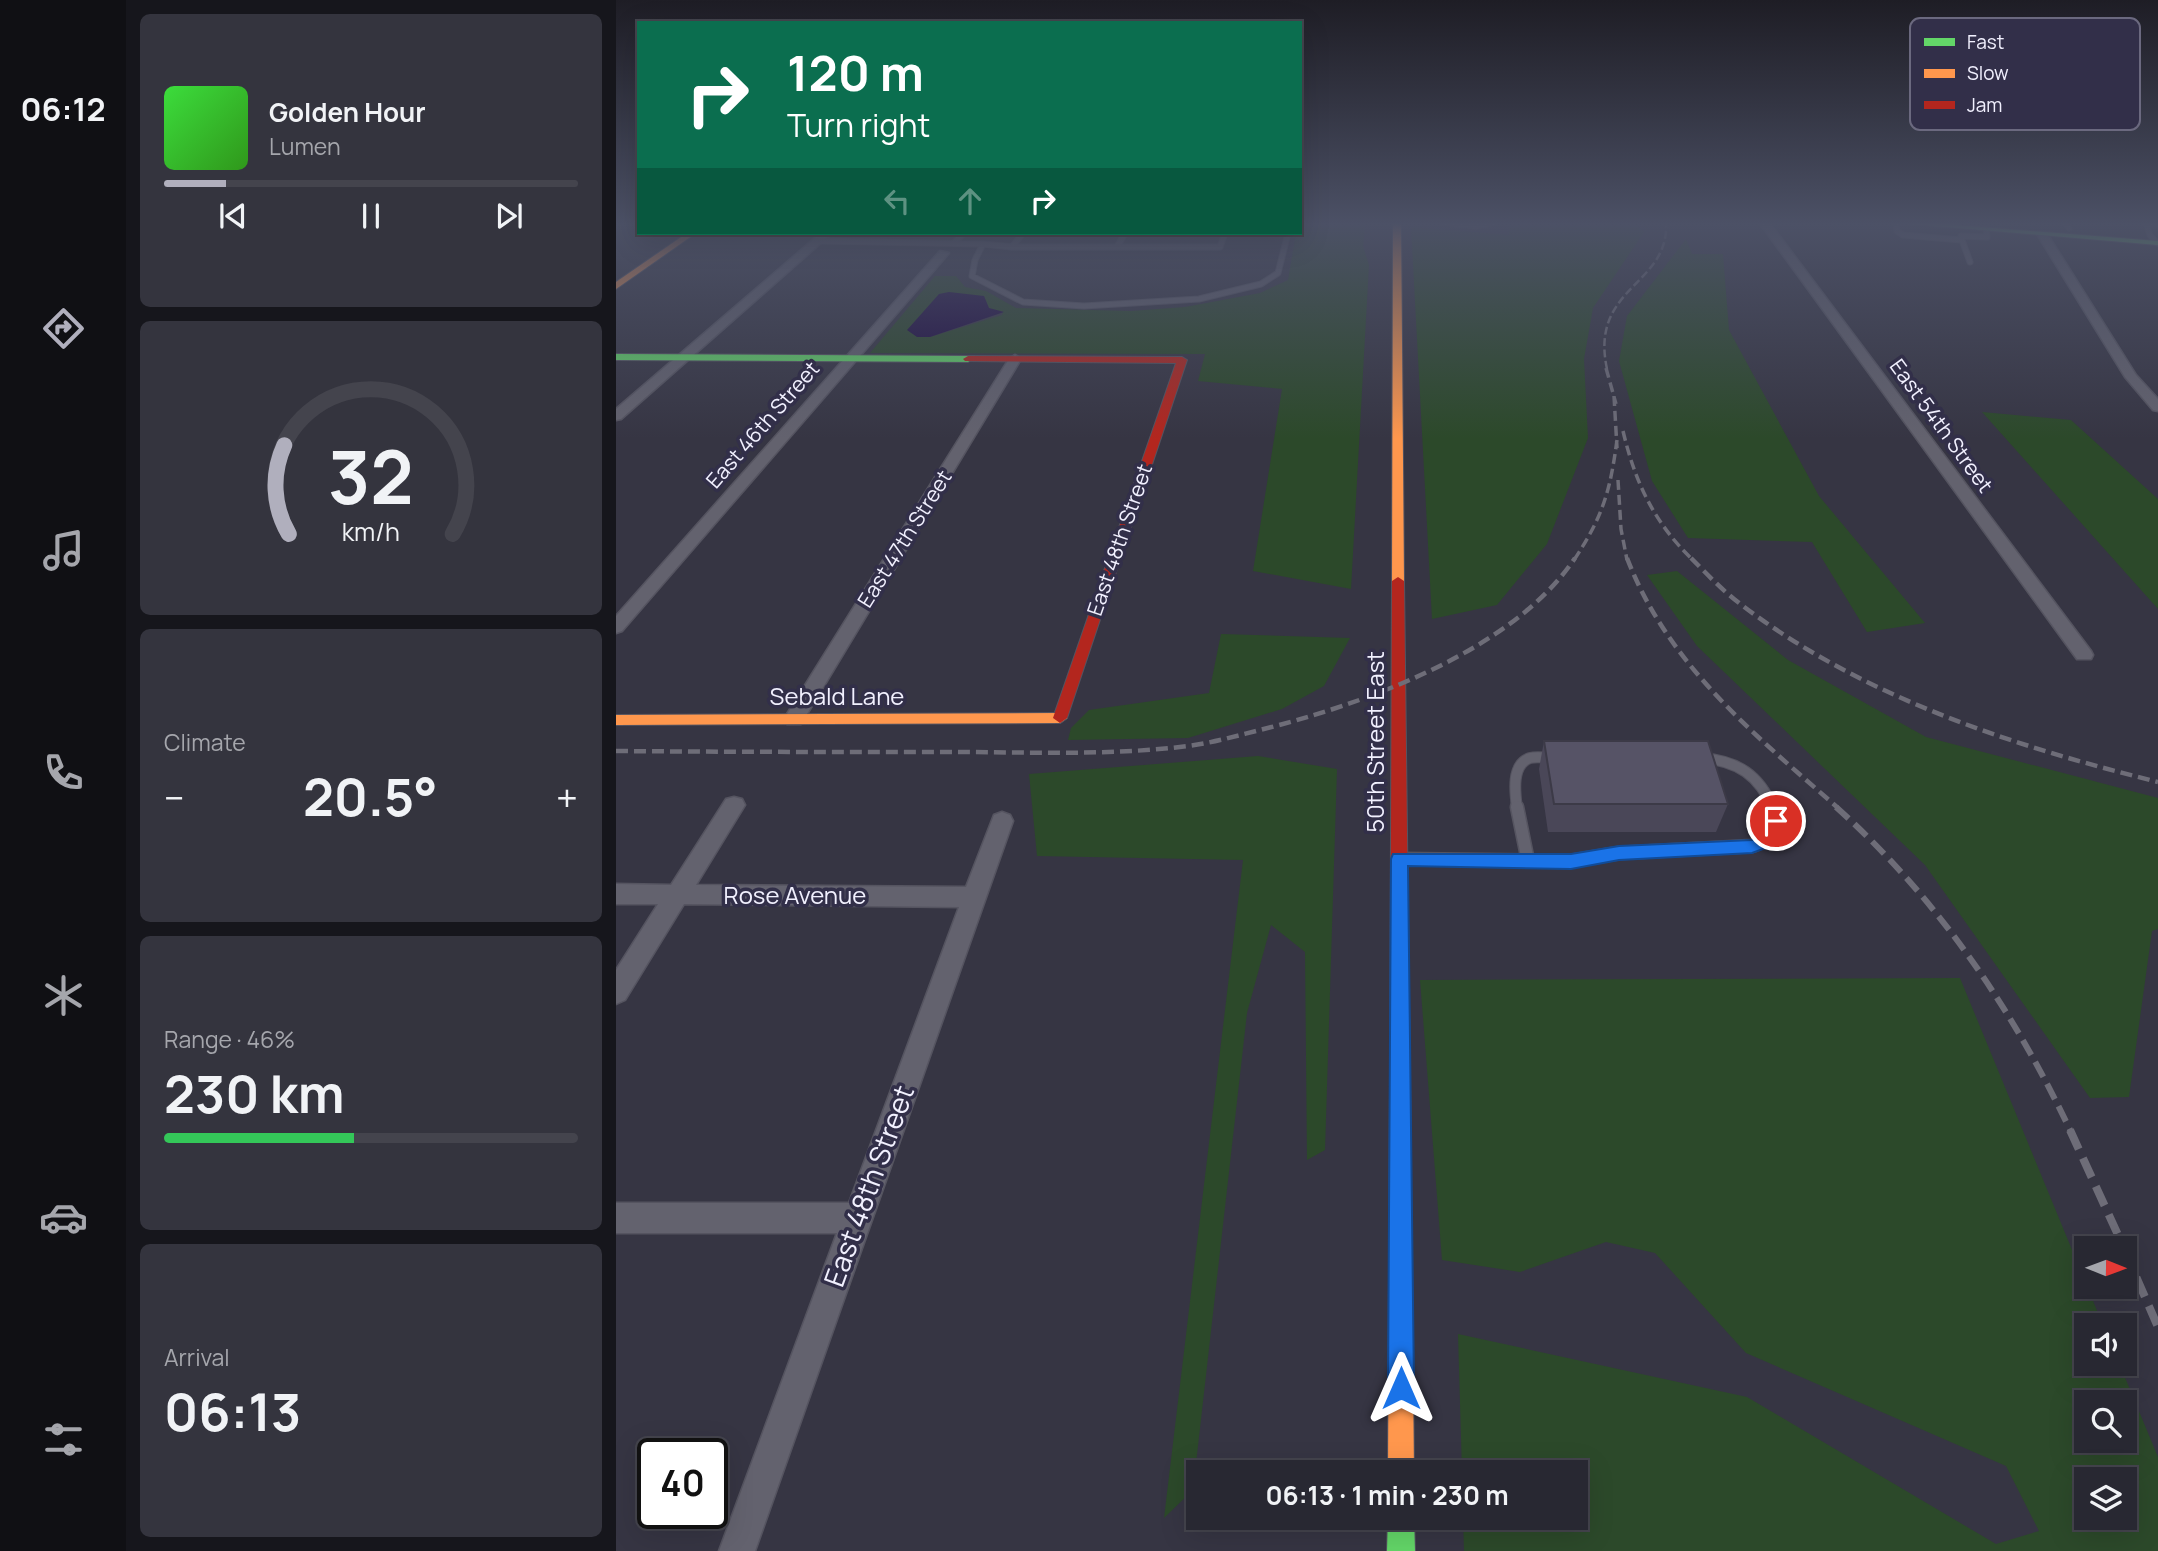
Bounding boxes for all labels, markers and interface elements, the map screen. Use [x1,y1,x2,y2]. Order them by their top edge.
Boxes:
legend [1910,18,2140,130]
text: Fast [1967,29,2004,55]
text: 120 m [787,39,924,106]
icon: right [672,49,763,140]
text: Slow [1967,60,2009,86]
text: 06:12 [21,87,105,131]
text: Jam [1967,92,2002,118]
text: Golden Hour [269,94,426,130]
text: Turn right [787,103,930,147]
text: Lumen [269,130,341,162]
icon: left [878,182,916,220]
icon: ahead [951,182,989,220]
icon: right [1024,182,1062,220]
icon: previous [214,197,252,235]
icon: pause [352,197,390,235]
icon: next [490,197,528,235]
icon: directions [39,304,88,353]
street label: East 54th Street [1884,353,2000,498]
street label: East 46th Street [699,355,825,494]
text: 32 [328,427,414,527]
street label: East 48th Street [1080,460,1158,619]
street label: East 47th Street [851,464,958,612]
text: km/h [342,514,400,549]
icon: music [39,526,88,575]
street label: 50th Street East [1358,651,1391,833]
street label: Sebald Lane [770,679,904,712]
text: Climate [164,726,246,758]
icon: phone [39,748,88,797]
text: 20.5° [303,761,438,832]
text: − [164,771,185,823]
text: + [556,771,578,823]
pin [1746,791,1806,851]
icon: arrive [1757,802,1795,840]
street label: Rose Avenue [724,878,866,911]
icon: climate [39,971,88,1020]
text: Range · 46% [164,1023,295,1055]
text: 230 km [164,1058,345,1129]
street label: East 48th Street [814,1080,922,1292]
icon: car [39,1193,88,1242]
north arrow [2074,1236,2137,1298]
map controls [2074,1236,2137,1530]
button: sound [2074,1313,2137,1376]
text: Arrival [164,1341,230,1373]
position arrow [1364,1351,1438,1425]
text: 06:13 [164,1376,301,1447]
button: search [2074,1390,2137,1453]
icon: filters [39,1415,88,1464]
speed limit sign: 40 [637,1438,728,1529]
button: layers [2074,1467,2137,1530]
text: 06:13 · 1 min · 230 m [1265,1477,1509,1513]

